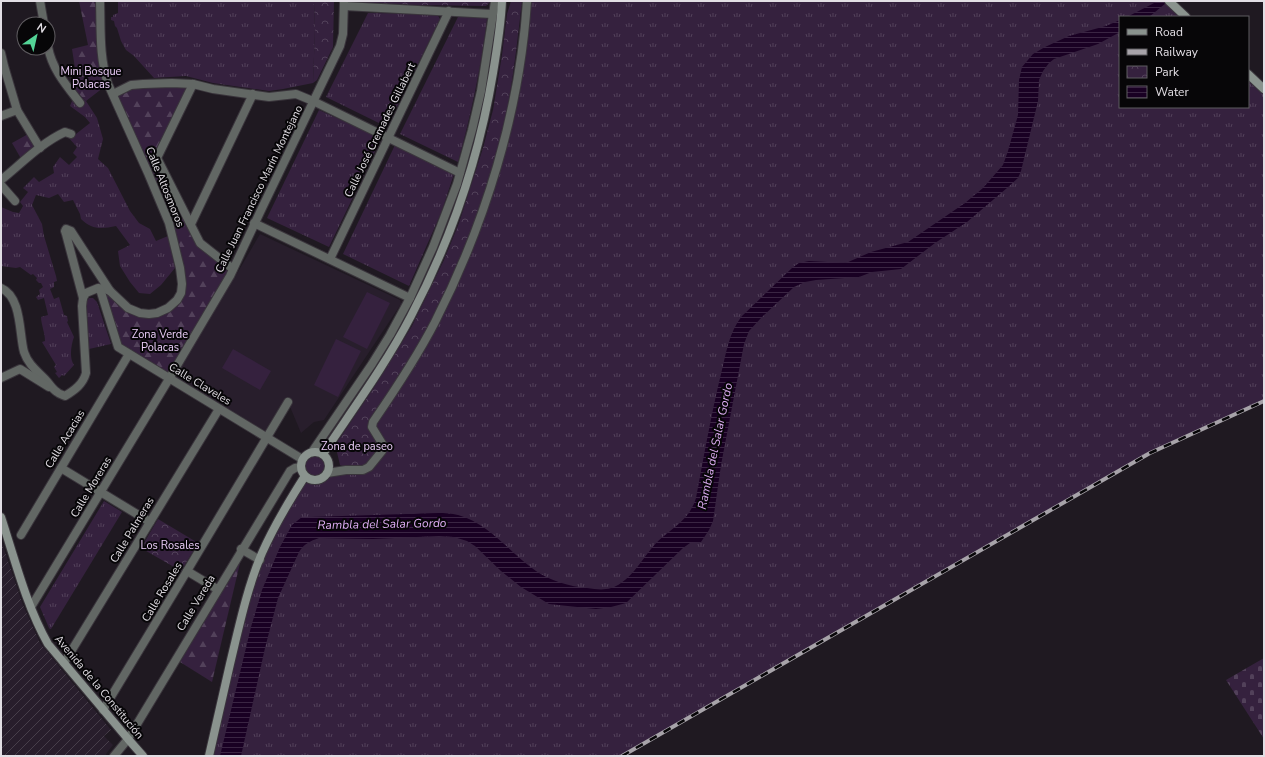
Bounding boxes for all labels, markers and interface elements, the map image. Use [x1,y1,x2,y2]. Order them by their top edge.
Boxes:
north arrow [16,16,56,56]
legend [1119,16,1249,108]
text: N [34,20,49,37]
text: Road [1155,24,1183,40]
text: Railway [1155,44,1199,60]
street label: Calle José Cremades Gillabert [341,60,419,200]
park label: Mini Bosque Polacas [61,64,122,92]
text: Park [1155,64,1180,80]
text: Water [1155,84,1189,100]
street label: Calle Juan Francisco Marín Montejano [212,103,306,275]
street label: Calle Altosmoros [142,145,188,229]
park label: Zona Verde Polacas [132,327,188,355]
street label: Calle Claveles [166,359,234,409]
water label: Rambla del Salar Gordo [694,381,736,511]
street label: Calle Acacias [42,407,88,471]
park label: Zona de paseo [321,439,393,454]
street label: Calle Moreras [67,454,115,520]
street label: Calle Palmeras [106,494,158,566]
water label: Rambla del Salar Gordo [317,515,447,533]
park label: Los Rosales [141,538,199,553]
street label: Calle Rosales [138,559,186,625]
street label: Calle Vereda [173,572,219,634]
street label: Avenida de la Constitución [51,632,147,742]

